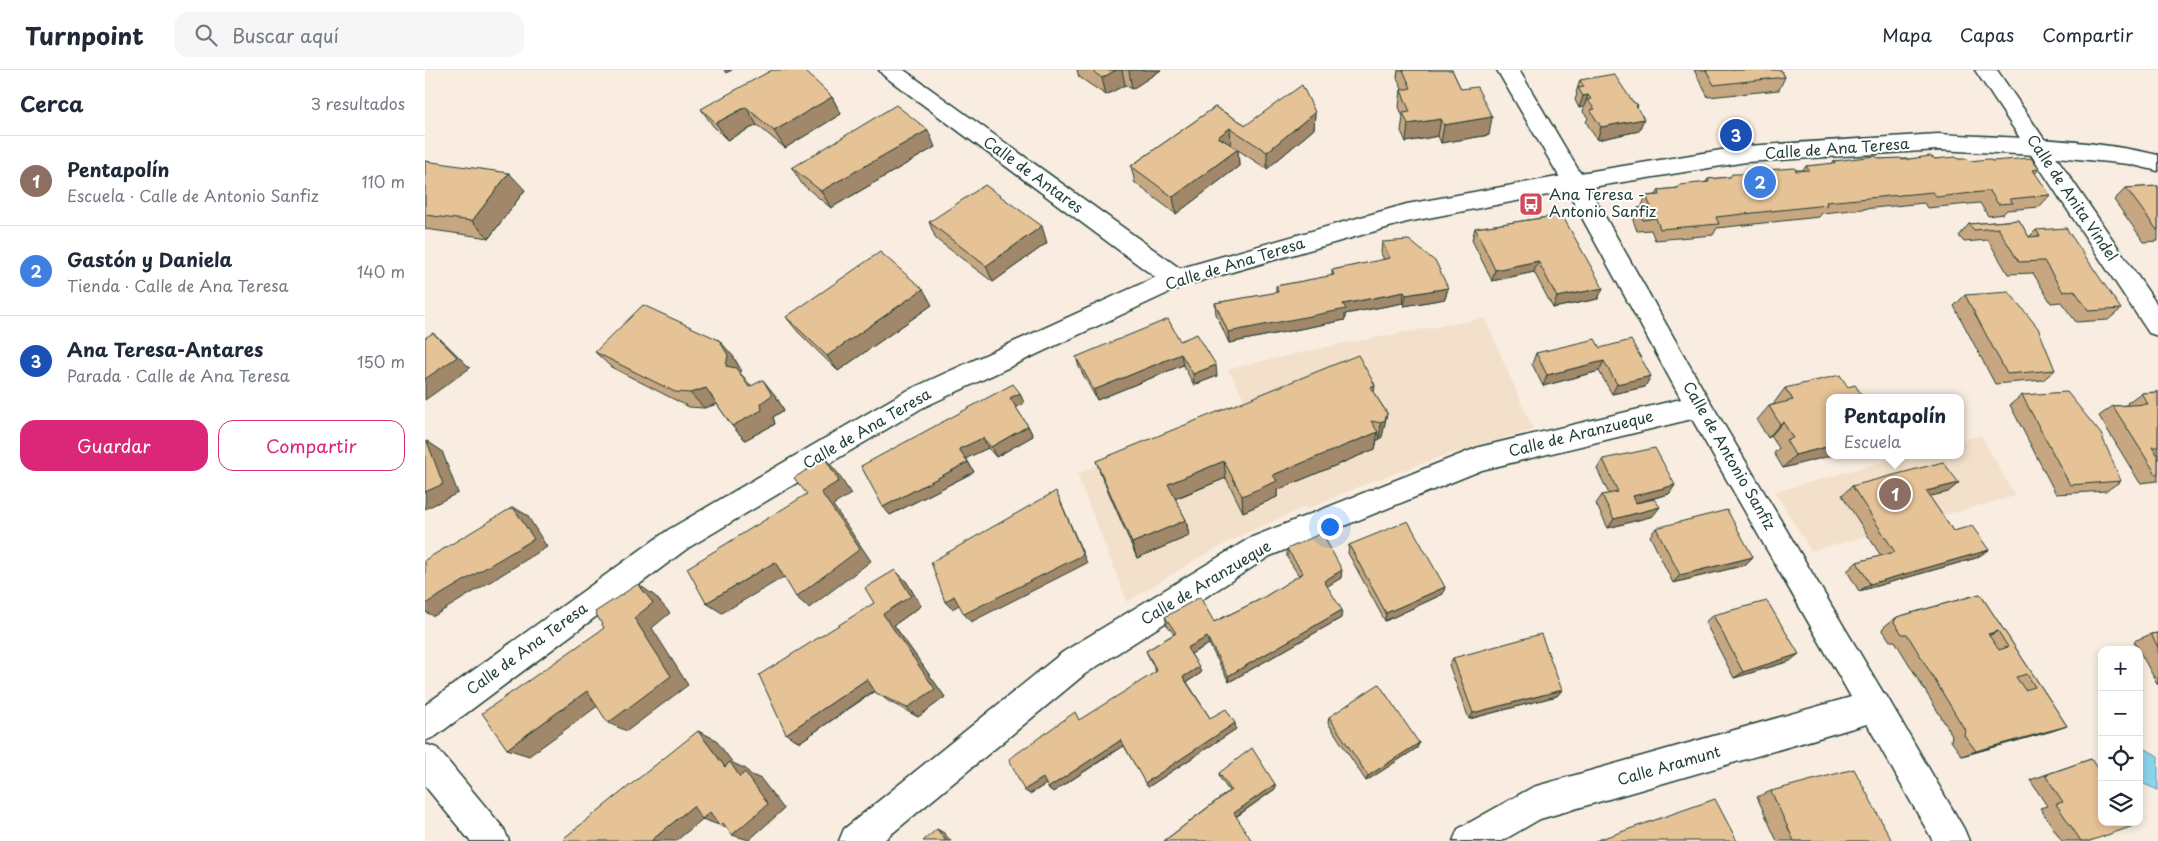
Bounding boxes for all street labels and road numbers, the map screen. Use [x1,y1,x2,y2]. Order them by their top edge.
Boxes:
street label: Calle de Anita Vindel [2022,129,2124,265]
street label: Calle de Antares [979,130,1089,218]
street label: Calle de Ana Teresa [1764,131,1911,164]
street label: Calle de Ana Teresa [1162,230,1308,295]
street label: Calle de Antonio Sanfiz [1678,377,1782,534]
street label: Calle de Ana Teresa [798,381,935,474]
street label: Calle de Aranzueque [1506,403,1655,462]
street label: Calle de Aranzueque [1136,534,1275,630]
street label: Calle de Ana Teresa [461,596,592,700]
street label: Calle Aramunt [1614,739,1723,790]

